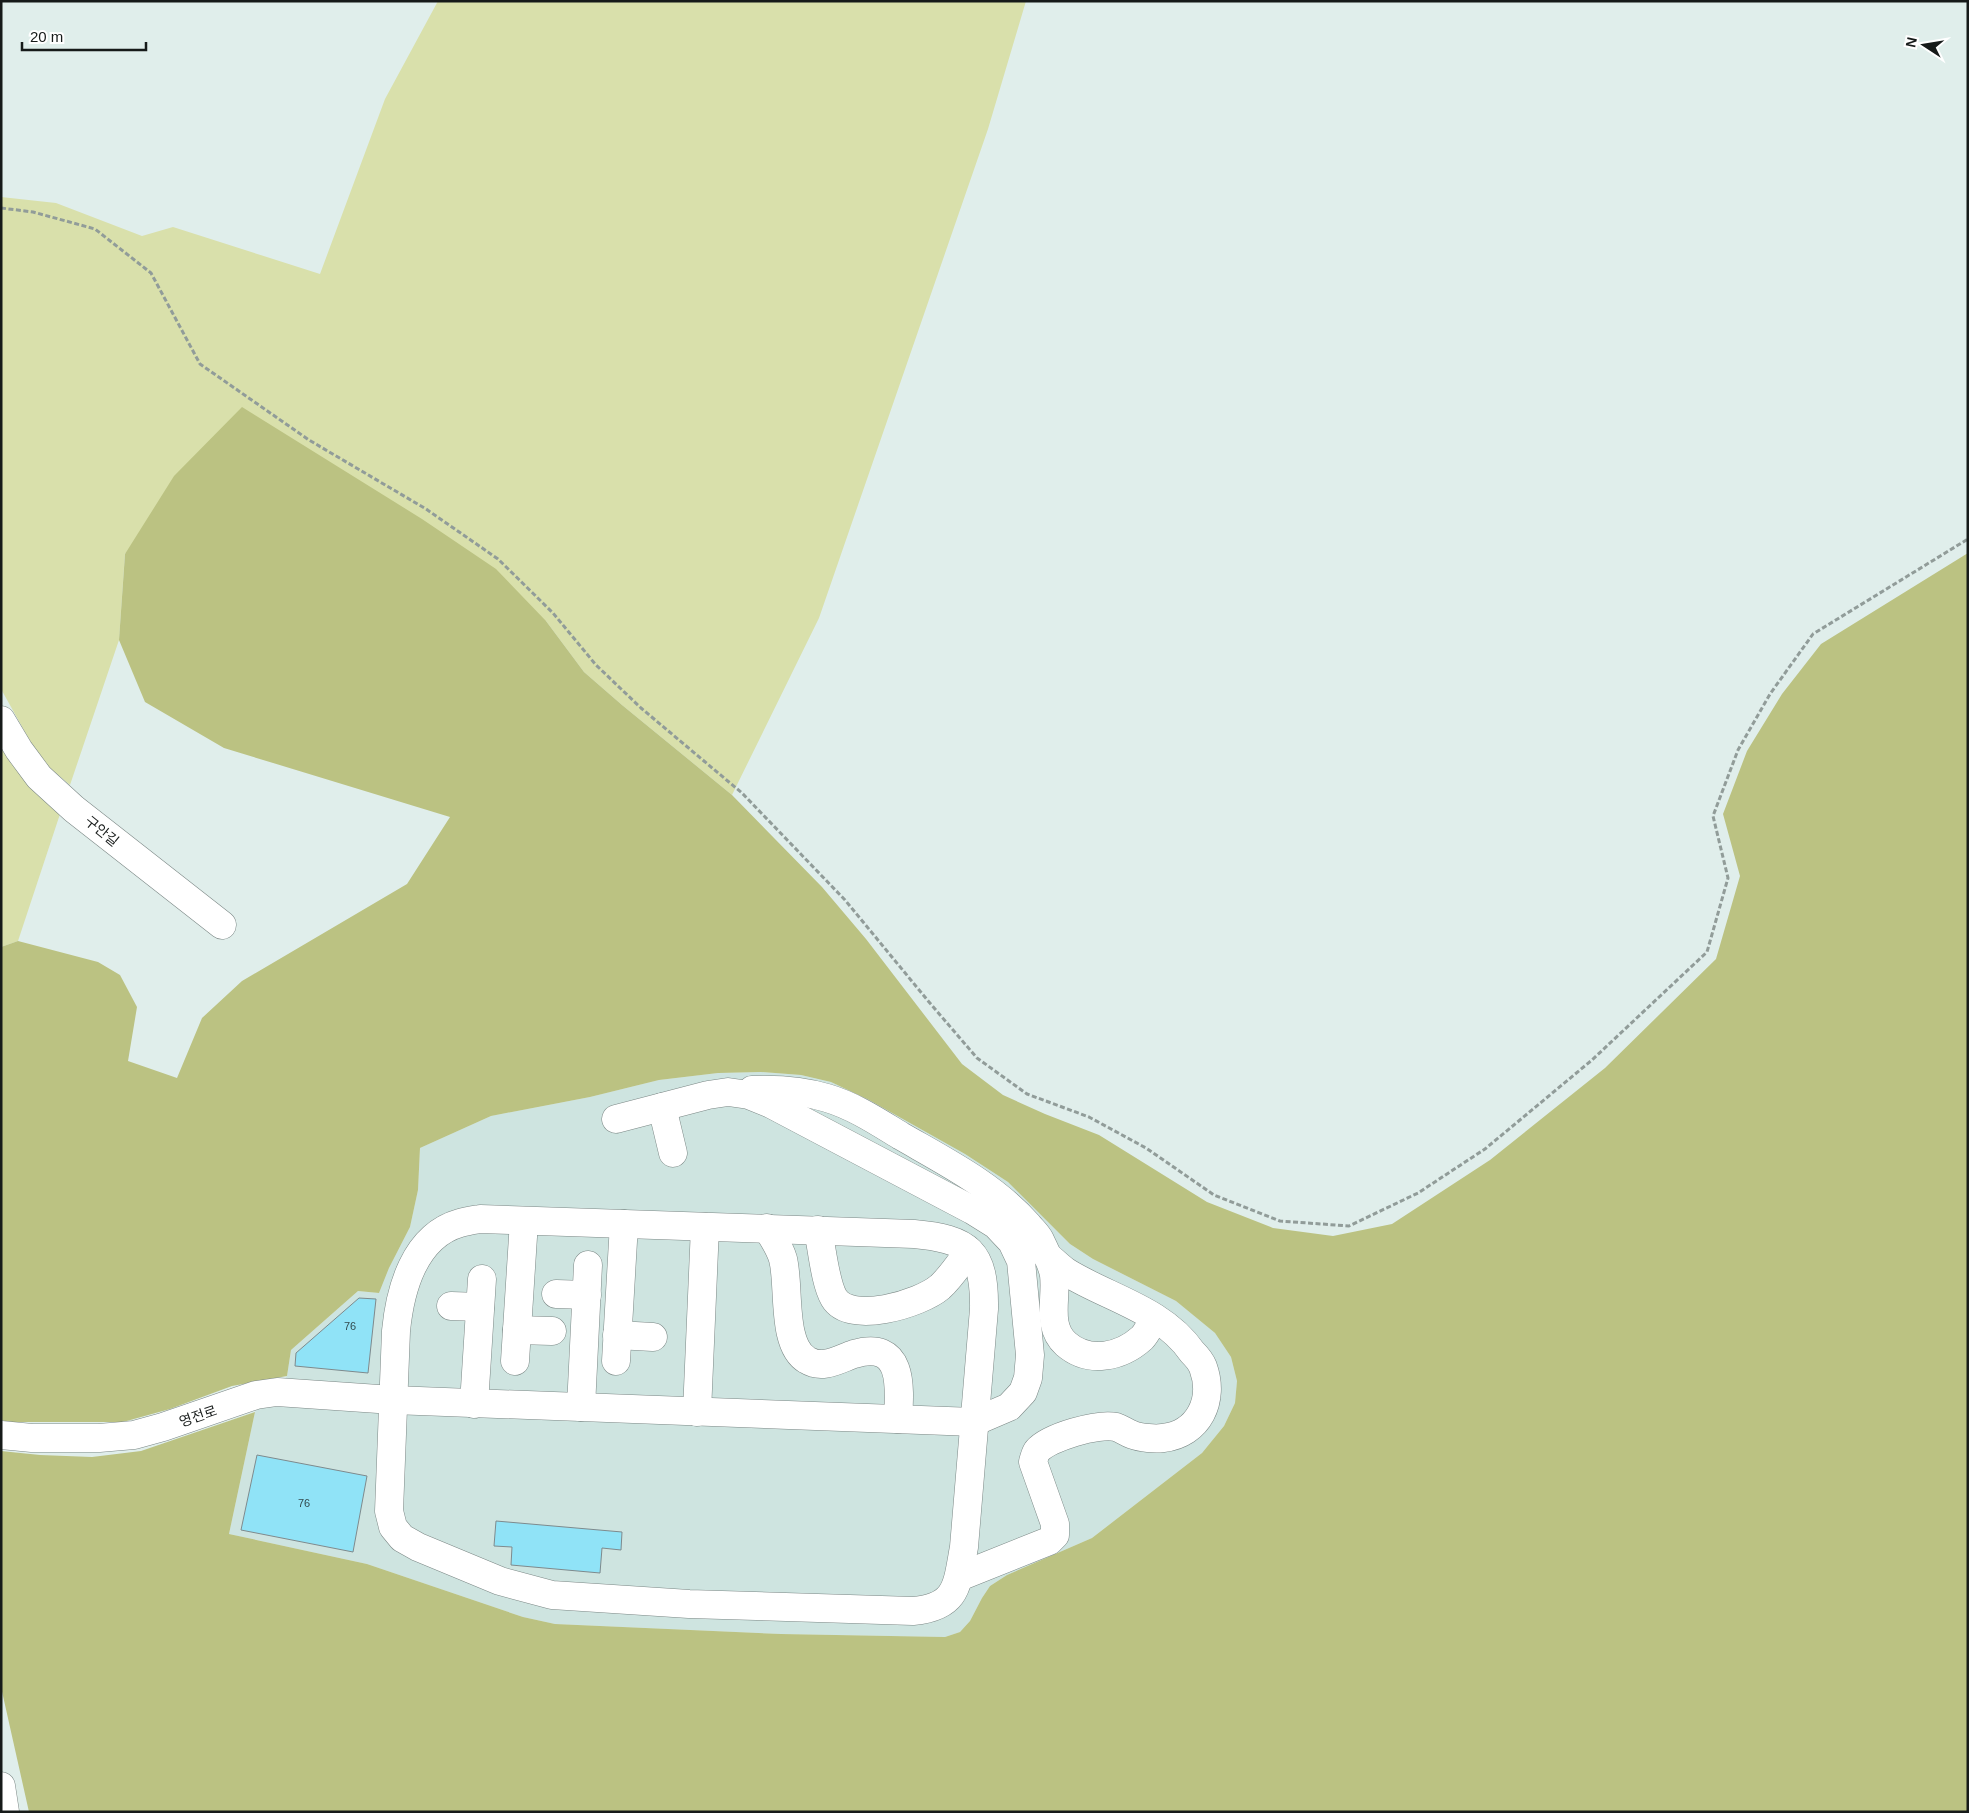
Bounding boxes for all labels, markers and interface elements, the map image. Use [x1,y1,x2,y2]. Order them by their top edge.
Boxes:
scale bar [22,20,146,52]
north arrow [1899,20,1949,70]
text: 20 m [30,28,63,45]
text: N [1902,36,1920,49]
street label: 구안길 [82,813,122,849]
house number: 76 [344,1320,356,1332]
street label: 영전로 [177,1402,219,1430]
house number: 76 [298,1497,310,1509]

